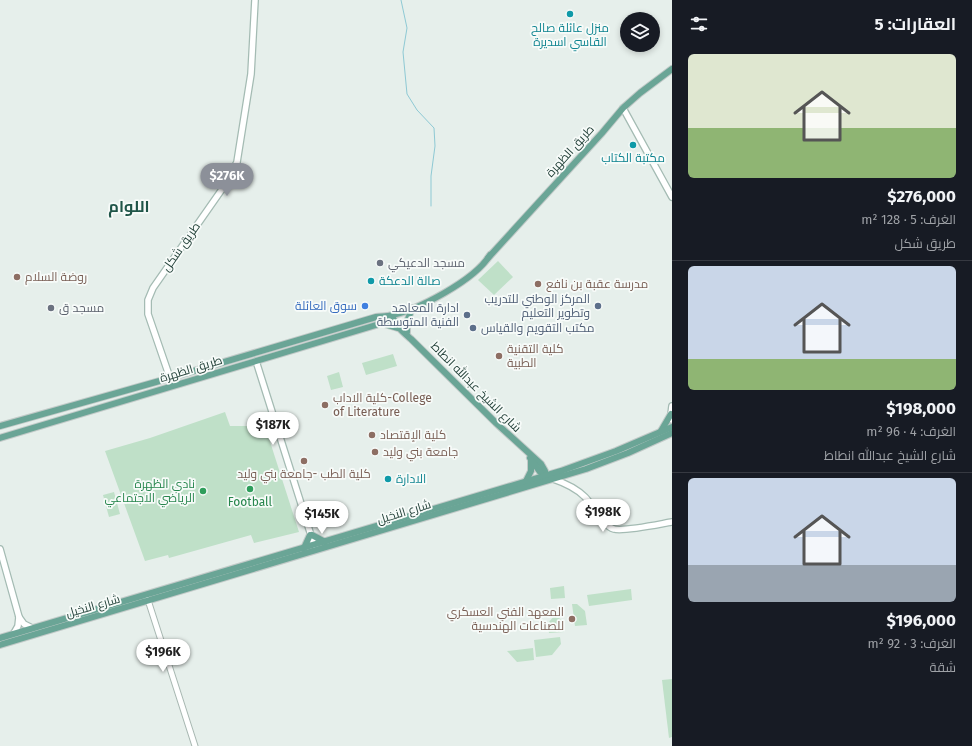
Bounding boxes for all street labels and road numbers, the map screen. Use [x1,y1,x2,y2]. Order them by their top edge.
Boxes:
street label: طريق الظهرة [543,122,597,180]
street label: طريق شكل [159,220,203,274]
street label: شارع الشيخ عبدالله انطاط [427,338,525,436]
street label: طريق الظهرة [158,353,224,385]
street label: شارع النخيل [375,497,433,528]
street label: شارع النخيل [64,592,122,621]

